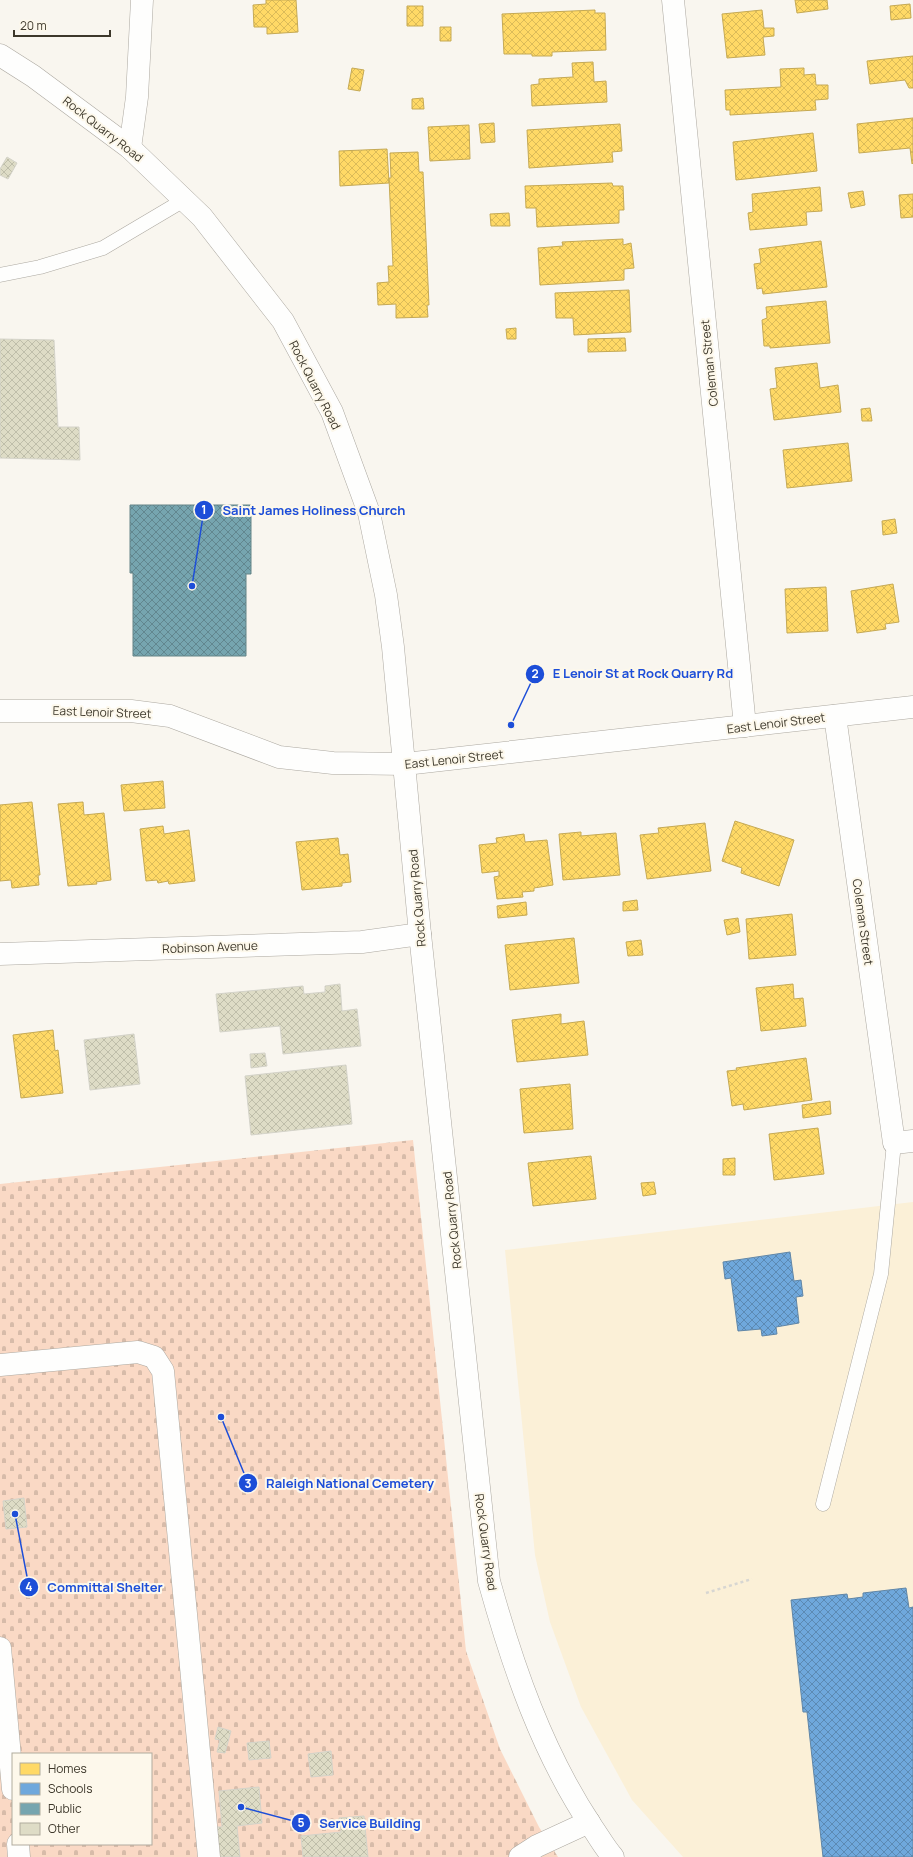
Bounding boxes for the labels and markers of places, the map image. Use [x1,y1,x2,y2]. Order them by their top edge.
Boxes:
callout: Saint James Holiness Church [194,498,413,523]
callout: E Lenoir St at Rock Quarry Rd [525,661,741,686]
callout: Raleigh National Cemetery [238,1471,442,1496]
callout: Committal Shelter [19,1575,170,1600]
callout: Service Building [291,1811,429,1836]

